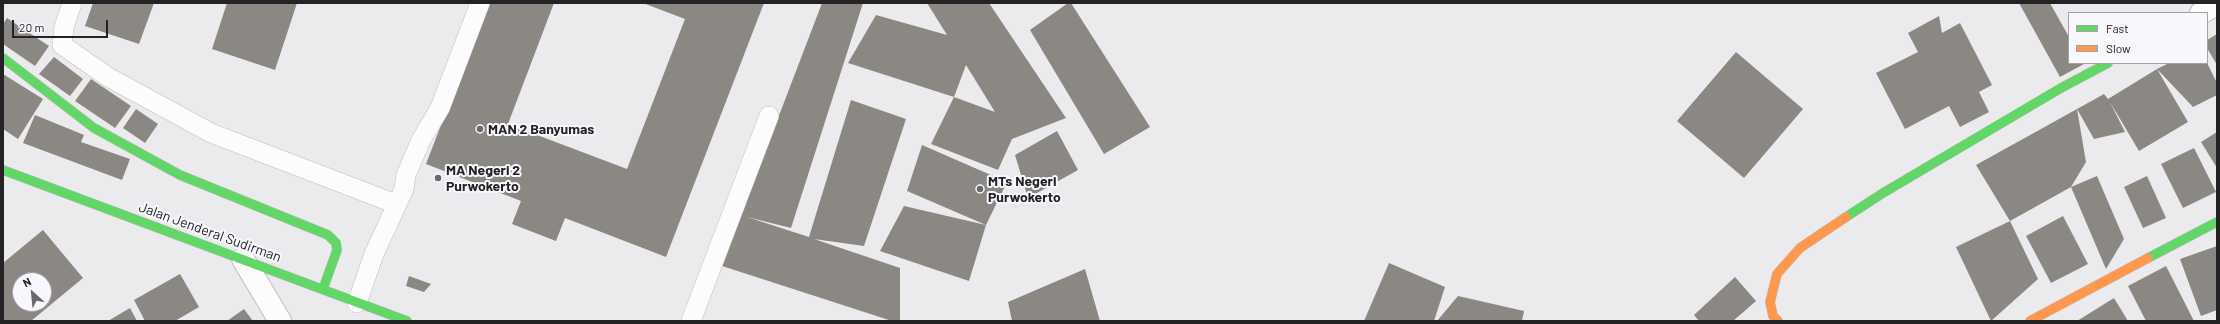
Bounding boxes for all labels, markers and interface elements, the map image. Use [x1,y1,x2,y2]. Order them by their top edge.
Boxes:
scale bar [14,12,110,38]
legend [2068,12,2208,64]
text: 20 m [19,20,45,34]
text: Fast [2106,21,2129,35]
text: Slow [2106,41,2131,55]
place label: MAN 2 Banyumas [488,121,594,137]
marker: MAN 2 Banyumas [475,124,485,134]
place label: MA Negeri 2 Purwokerto [446,162,520,194]
marker: MA Negeri 2 Purwokerto [433,173,443,183]
place label: MTs Negeri Purwokerto [988,173,1061,206]
marker: MTs Negeri Purwokerto [975,184,985,194]
street label: Jalan Jenderal Sudirman [136,198,284,266]
north arrow [12,272,52,312]
text: N [21,274,33,289]

